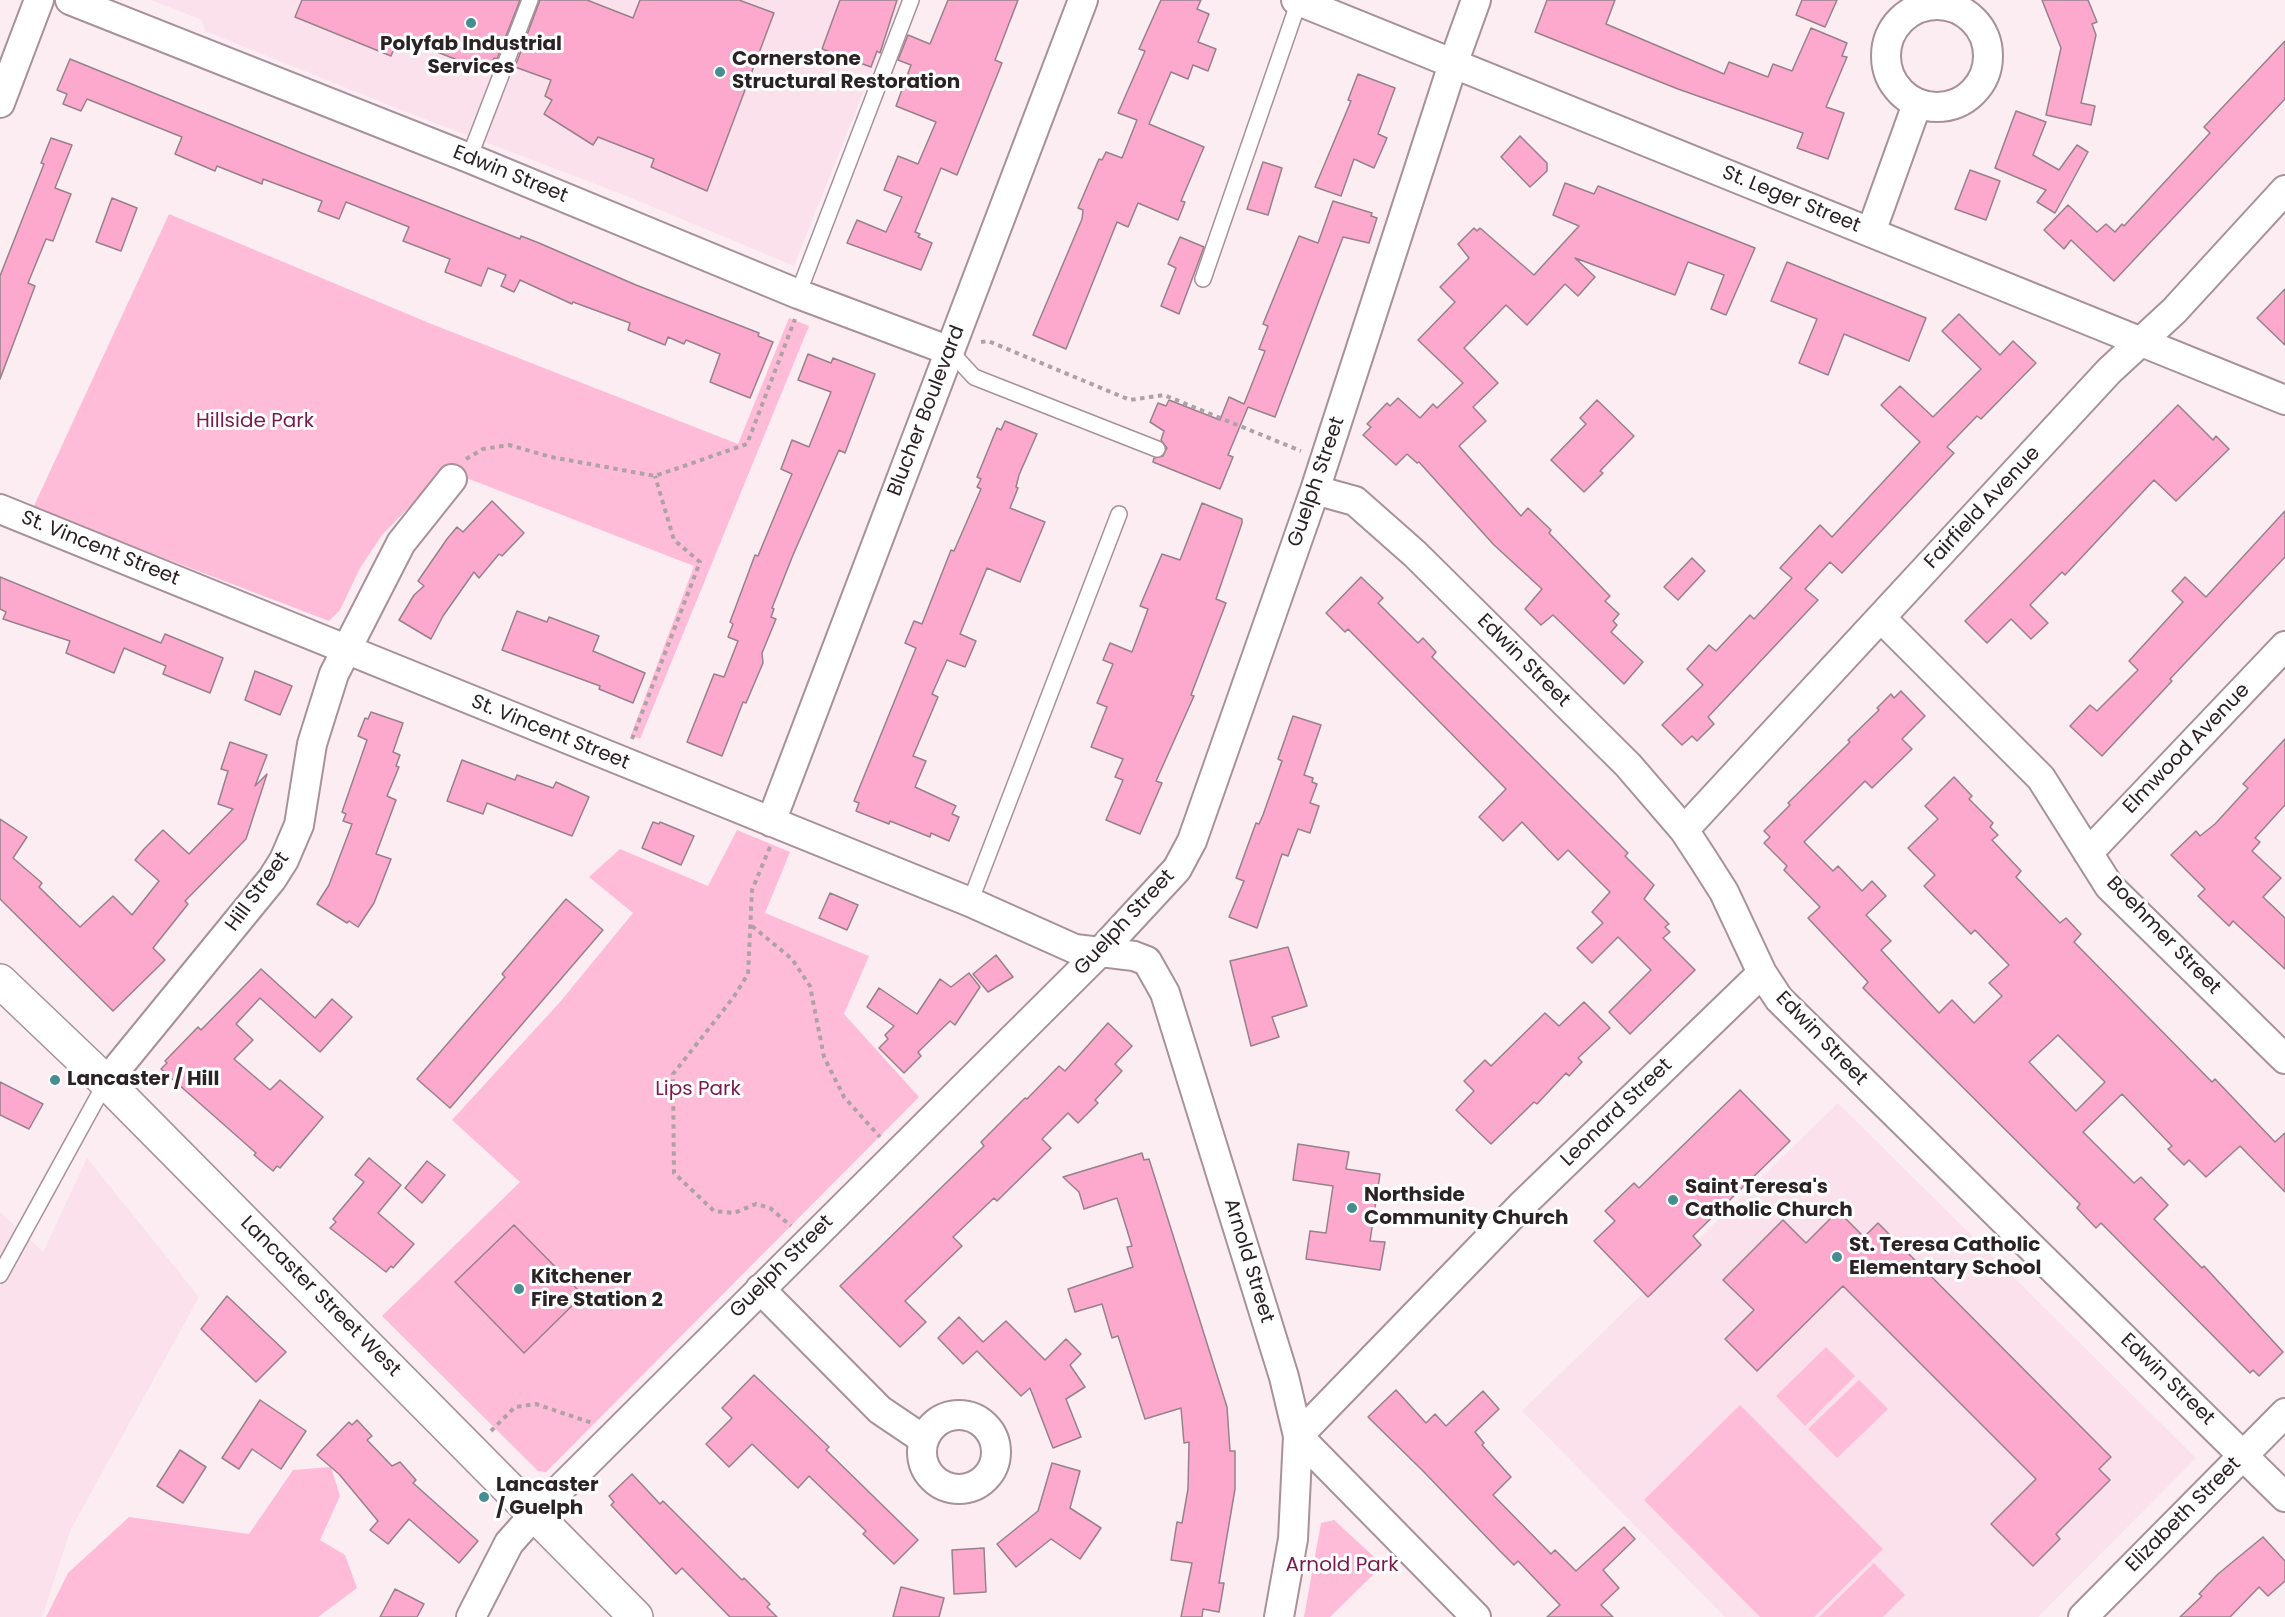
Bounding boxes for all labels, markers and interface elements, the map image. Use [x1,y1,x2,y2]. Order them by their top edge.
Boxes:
marker: Polyfab Industrial Services [464,16,478,30]
place label: Polyfab Industrial Services [380,33,562,80]
place label: Cornerstone Structural Restoration [732,48,960,95]
marker: Cornerstone Structural Restoration [713,65,727,79]
street label: Edwin Street [449,141,571,209]
street label: St. Leger Street [1718,161,1864,239]
street label: Blucher Boulevard [883,322,971,500]
park label: Hillside Park [196,410,314,434]
street label: Guelph Street [1284,414,1350,550]
street label: Fairfield Avenue [1920,442,2046,574]
street label: St. Vincent Street [17,506,183,592]
street label: Edwin Street [1471,609,1575,713]
street label: Elmwood Avenue [2119,679,2255,819]
street label: St. Vincent Street [467,690,633,776]
street label: Hill Street [221,848,295,936]
street label: Guelph Street [1070,865,1180,981]
street label: Boehmer Street [2101,872,2225,1000]
street label: Edwin Street [1770,987,1872,1091]
street label: Leonard Street [1556,1054,1678,1172]
place label: Lancaster / Hill [67,1068,219,1092]
marker: Lancaster / Hill [48,1073,62,1087]
park label: Lips Park [655,1078,741,1102]
place label: Saint Teresa's Catholic Church [1685,1176,1853,1223]
place label: Northside Community Church [1364,1184,1569,1231]
marker: Saint Teresa's Catholic Church [1666,1193,1680,1207]
street label: Arnold Street [1218,1196,1278,1326]
marker: Northside Community Church [1345,1201,1359,1215]
street label: Guelph Street [725,1210,839,1324]
street label: Lancaster Street West [235,1212,405,1382]
place label: St. Teresa Catholic Elementary School [1849,1234,2041,1281]
marker: St. Teresa Catholic Elementary School [1830,1250,1844,1264]
place label: Kitchener Fire Station 2 [531,1266,663,1313]
marker: Kitchener Fire Station 2 [512,1282,526,1296]
street label: Edwin Street [2115,1329,2219,1431]
street label: Elizabeth Street [2122,1453,2246,1577]
place label: Lancaster / Guelph [496,1474,598,1521]
marker: Lancaster / Guelph [477,1490,491,1504]
park label: Arnold Park [1285,1554,1399,1578]

